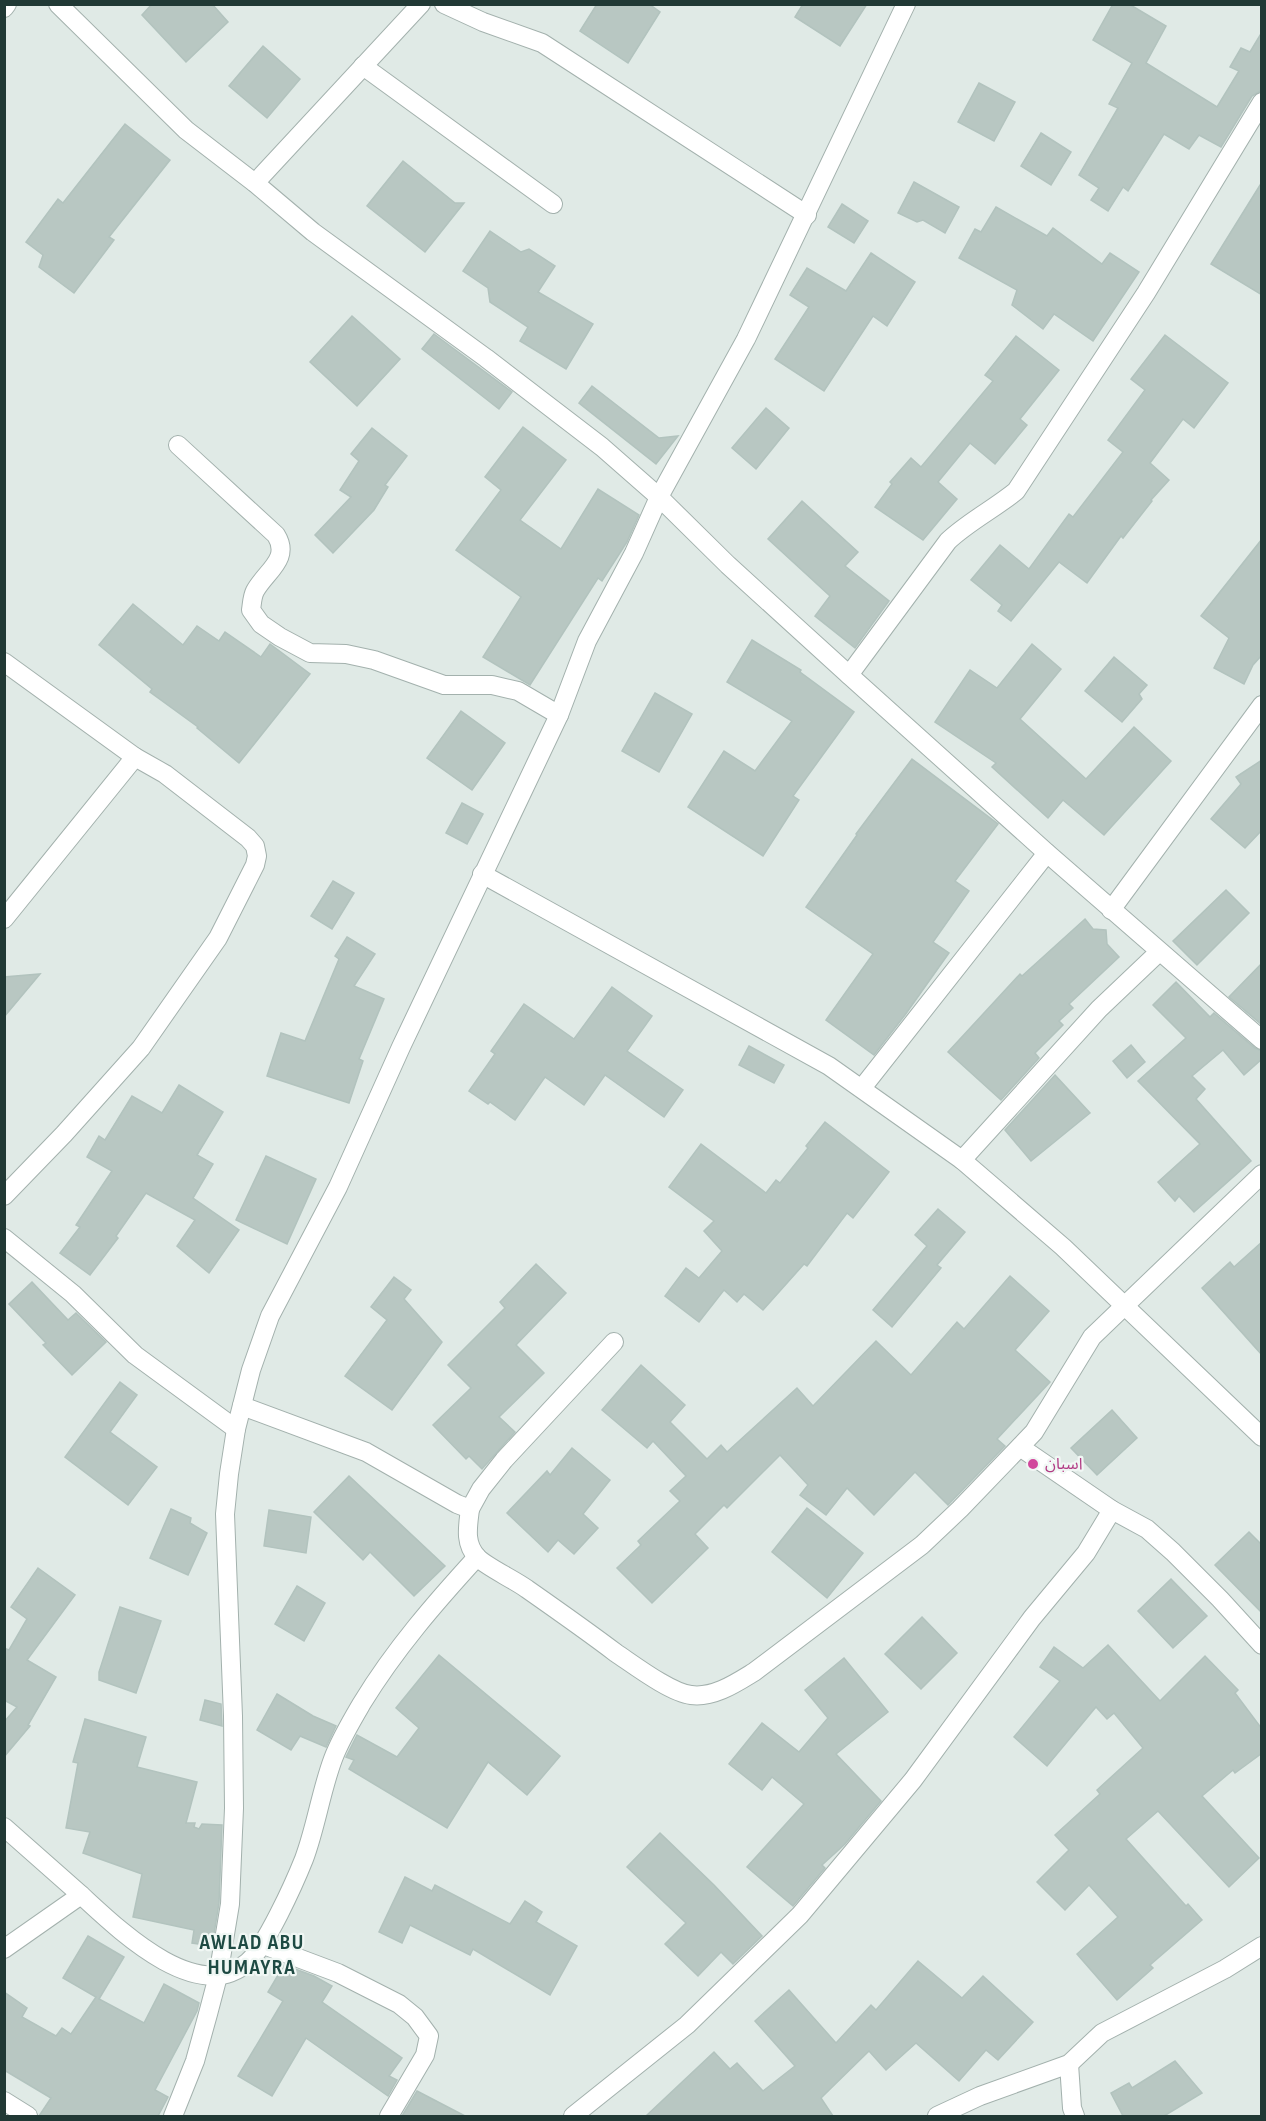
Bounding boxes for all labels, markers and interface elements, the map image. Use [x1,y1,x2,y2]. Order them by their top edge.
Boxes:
place label: اسبان [1045,1455,1082,1474]
marker: اسبان [1026,1457,1040,1471]
district label: AWLAD ABU HUMAYRA [198,1929,305,1981]

